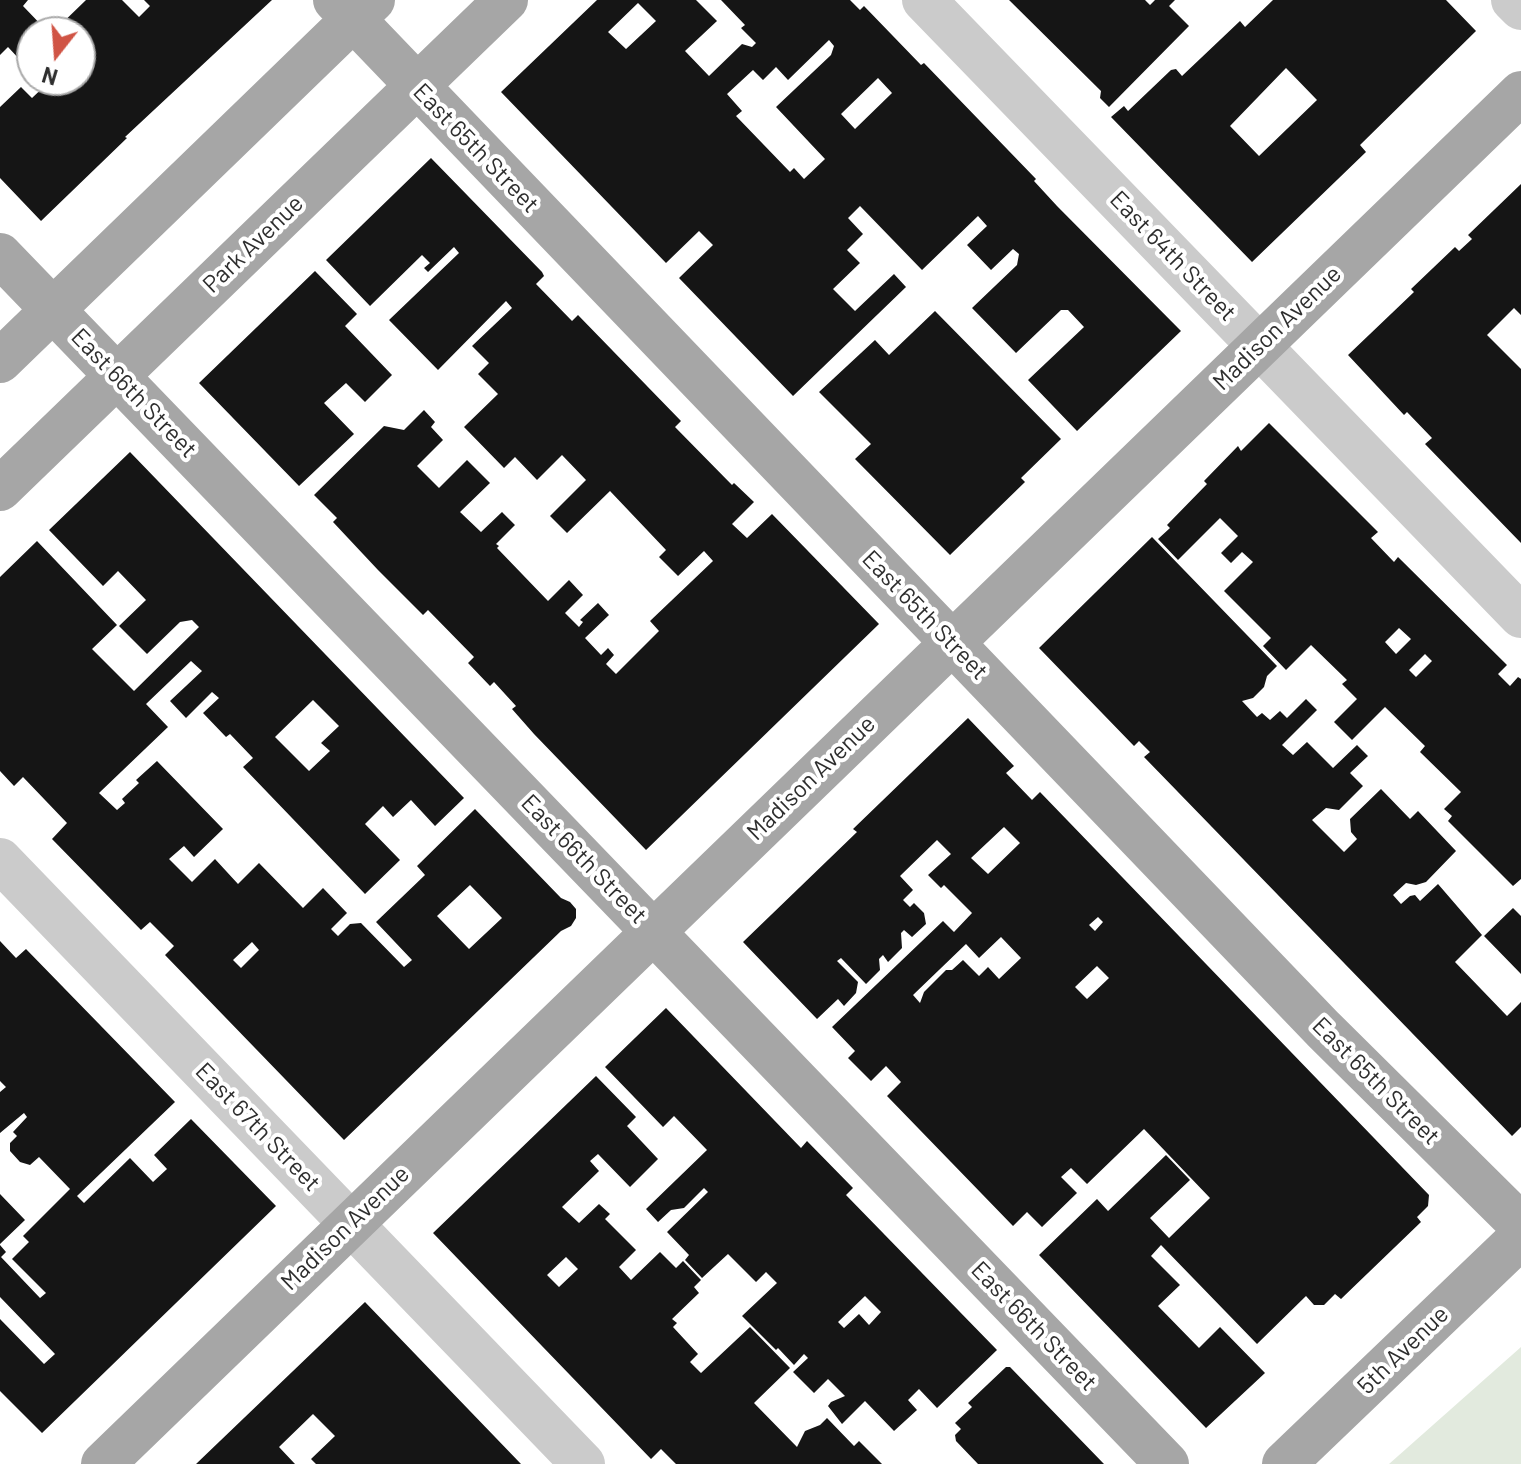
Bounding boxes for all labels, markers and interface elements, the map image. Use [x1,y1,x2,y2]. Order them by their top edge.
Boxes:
north arrow [16,16,96,96]
text: N [39,62,60,92]
street label: East 65th Street [407,77,545,219]
street label: East 64th Street [1104,185,1242,327]
street label: Park Avenue [197,189,309,299]
street label: Madison Avenue [1207,260,1347,396]
street label: East 66th Street [65,322,203,464]
street label: East 65th Street [856,544,994,686]
street label: Madison Avenue [741,710,881,846]
street label: East 66th Street [515,788,653,930]
street label: East 65th Street [1306,1011,1446,1151]
street label: East 67th Street [189,1057,327,1197]
street label: Madison Avenue [275,1160,415,1296]
street label: East 66th Street [965,1255,1103,1397]
street label: 5th Avenue [1352,1300,1454,1400]

